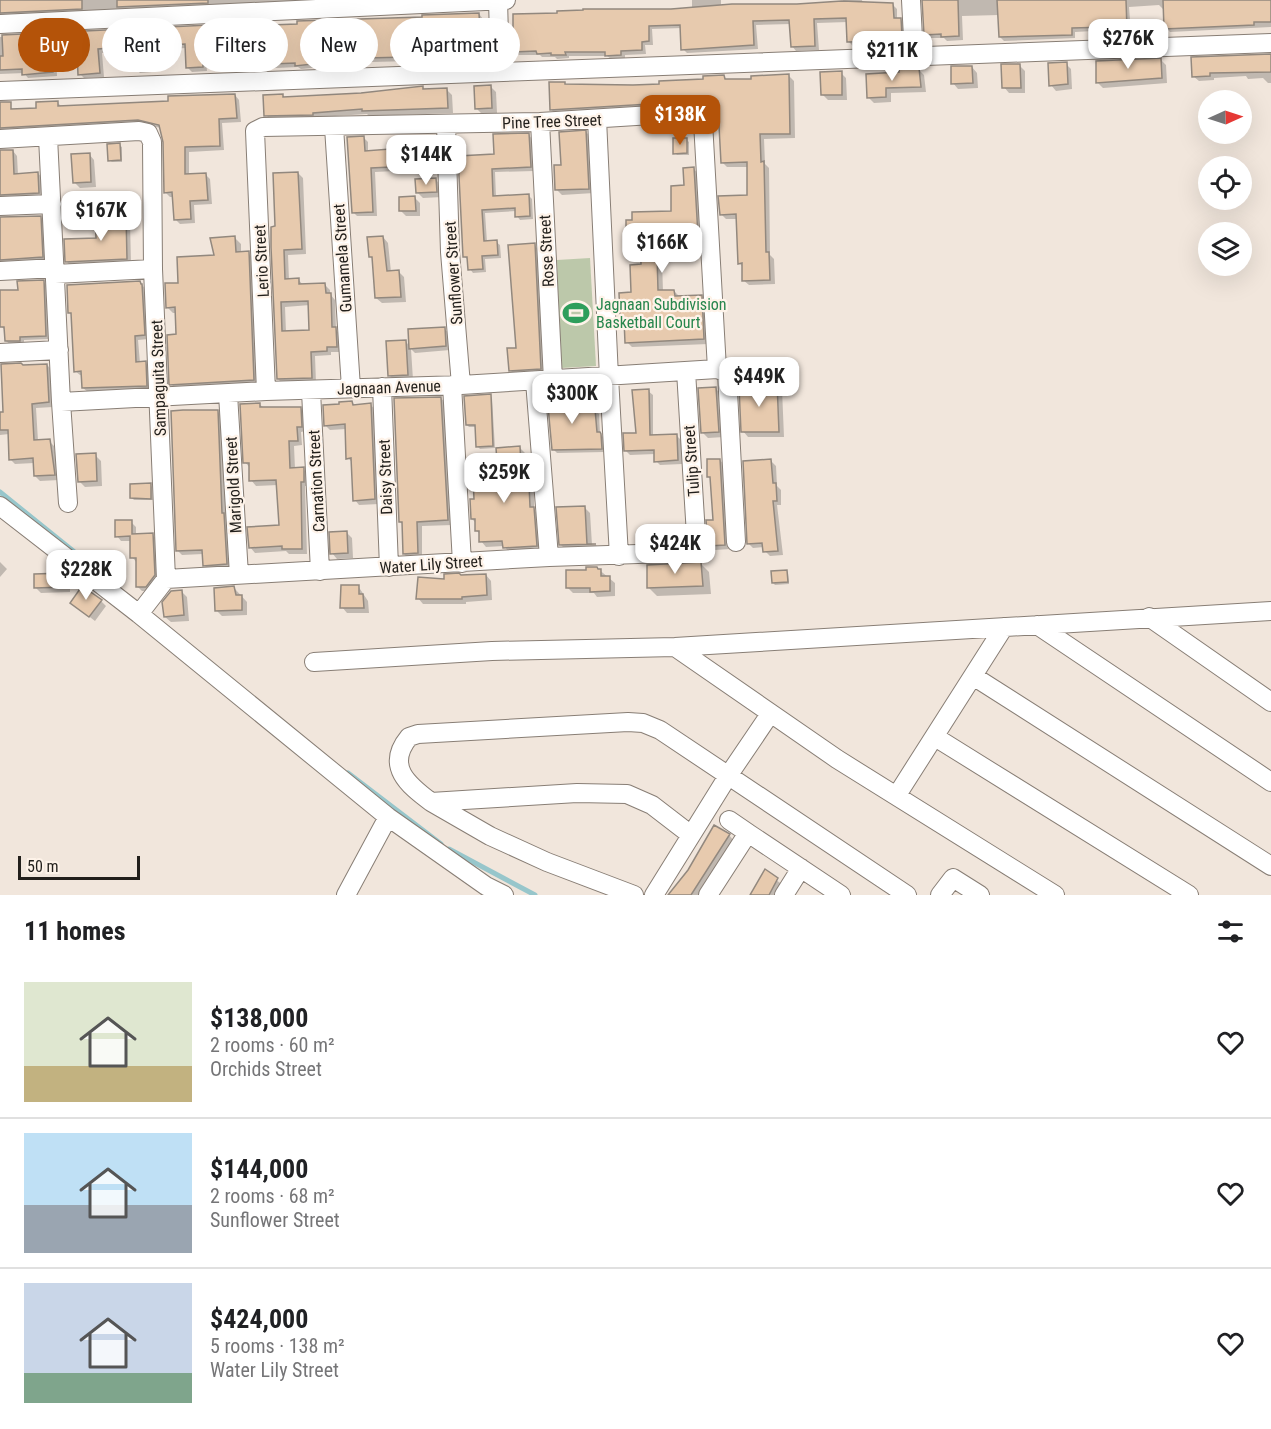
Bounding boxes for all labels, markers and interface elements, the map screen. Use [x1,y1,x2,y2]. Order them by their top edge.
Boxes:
chip: Buy [18,18,90,72]
chip: Rent [102,18,182,72]
chip: Filters [194,18,288,72]
chip: New [300,18,378,72]
chip: Apartment [390,18,520,72]
pin: $276K [1086,19,1170,70]
text: $276K [1102,26,1154,50]
pin: $211K [850,31,934,82]
text: $211K [866,38,918,62]
north arrow [1198,90,1252,144]
map controls [1198,90,1252,276]
pin: $138K [638,95,722,146]
text: $138K [654,102,706,126]
street label: Pine Tree Street [502,110,602,133]
pin: $144K [384,135,468,186]
text: $144K [400,142,452,166]
button: locate [1198,156,1252,210]
pin: $167K [59,191,143,242]
text: $167K [75,198,127,222]
street label: Gumamela Street [329,203,356,313]
street label: Rose Street [535,214,558,288]
street label: Sunflower Street [440,220,467,325]
button: layers [1198,222,1252,276]
pin: $166K [620,223,704,274]
street label: Lerio Street [250,224,273,298]
text: $166K [636,230,688,254]
place label: Jagnaan Subdivision Basketball Court [596,295,727,332]
sports icon: Jagnaan Subdivision Basketball Court [561,298,591,328]
street label: Sampaguita Street [147,319,170,436]
pin: $449K [717,357,801,408]
text: $449K [733,364,785,388]
pin: $300K [530,374,614,425]
street label: Jagnaan Avenue [337,376,441,399]
text: $300K [546,381,598,405]
street label: Tulip Street [680,424,703,497]
street label: Carnation Street [304,429,329,533]
street label: Marigold Street [221,436,246,534]
street label: Daisy Street [375,439,396,515]
pin: $259K [462,453,546,504]
text: $259K [478,460,530,484]
pin: $424K [633,524,717,575]
text: $424K [649,531,701,555]
pin: $228K [44,550,128,601]
street label: Water Lily Street [379,551,483,578]
text: $228K [60,557,112,581]
scale bar [18,853,140,880]
text: 50 m [27,857,59,876]
icon: filters [1214,915,1247,948]
text: 11 homes [24,916,126,946]
text: $138,000 [210,1003,308,1033]
icon: home [72,1006,144,1078]
icon: heart [1214,1026,1247,1059]
text: 2 rooms · 60 m² [210,1033,335,1057]
text: Orchids Street [210,1057,322,1081]
text: $144,000 [210,1154,308,1184]
icon: home [72,1157,144,1229]
icon: heart [1214,1177,1247,1210]
text: 2 rooms · 68 m² [210,1184,335,1208]
text: Sunflower Street [210,1208,340,1232]
text: $424,000 [210,1304,308,1334]
icon: home [72,1307,144,1379]
icon: heart [1214,1327,1247,1360]
text: 5 rooms · 138 m² [210,1334,345,1358]
text: Water Lily Street [210,1358,339,1382]

